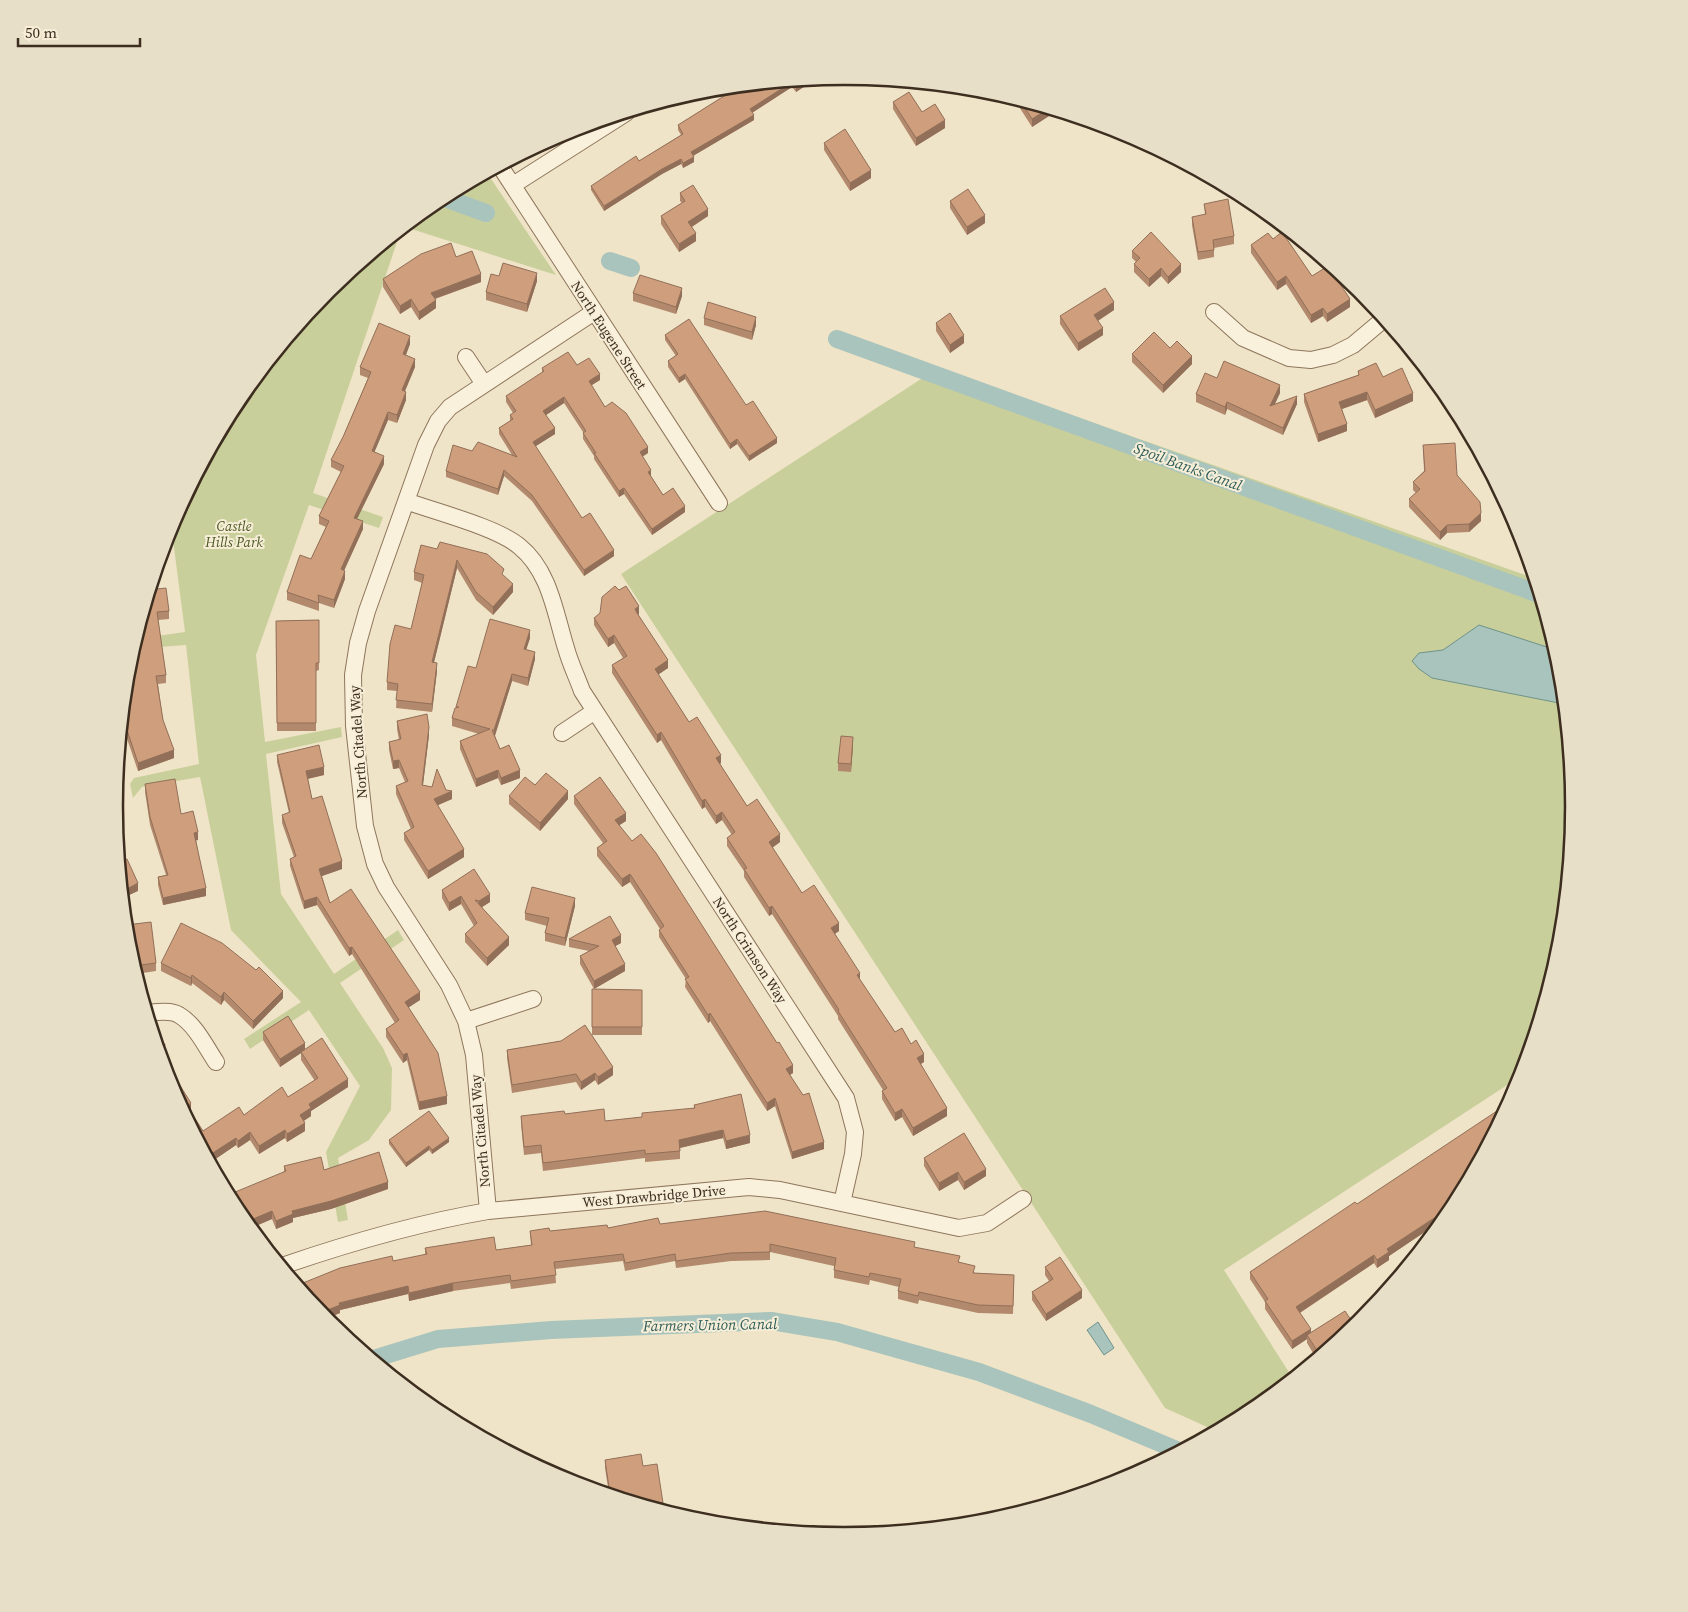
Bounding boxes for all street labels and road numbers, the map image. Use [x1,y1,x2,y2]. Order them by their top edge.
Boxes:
street label: North Eugene Street [566,277,652,394]
street label: North Citadel Way [344,684,372,799]
street label: North Crimson Way [708,893,792,1008]
street label: North Citadel Way [465,1073,495,1188]
street label: West Drawbridge Drive [582,1180,726,1212]

